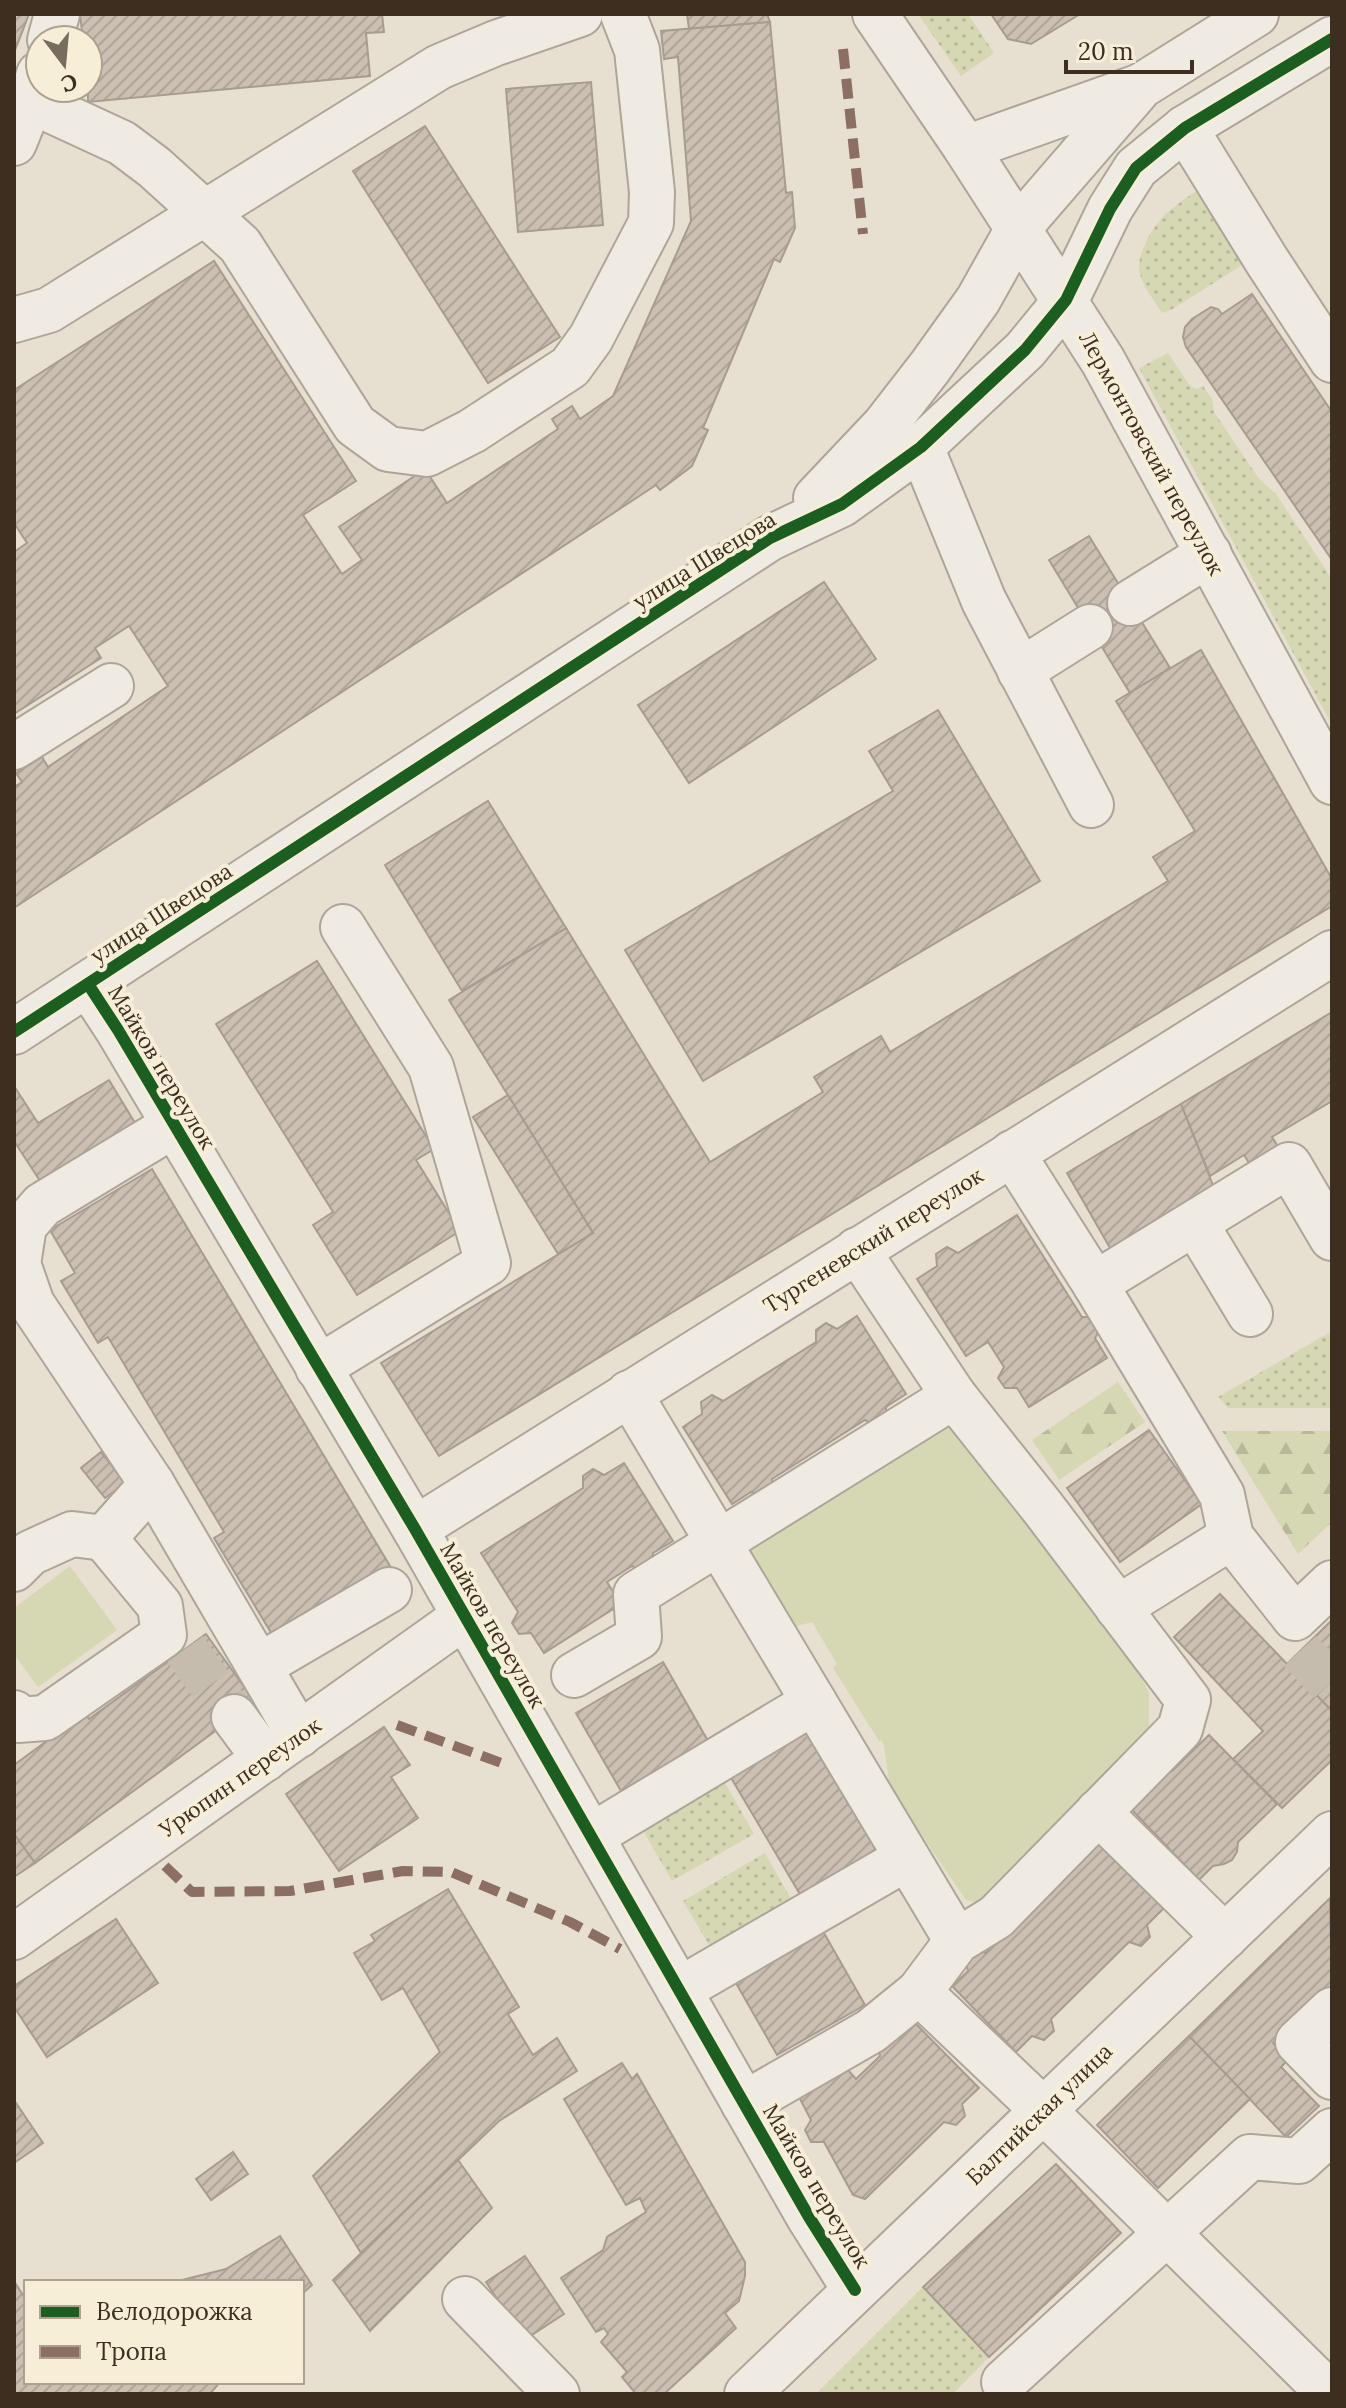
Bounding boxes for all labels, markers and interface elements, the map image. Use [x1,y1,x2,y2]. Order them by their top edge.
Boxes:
north arrow [24,24,104,104]
scale bar [1066,24,1192,74]
text: 20 m [1078,36,1134,67]
text: С [58,68,81,99]
street label: Лермонтовский переулок [1073,326,1231,580]
street label: улица Швецова [627,505,781,615]
street label: улица Швецова [85,857,237,969]
street label: Майков переулок [102,980,222,1154]
street label: Тургеневский переулок [758,1161,988,1319]
street label: Майков переулок [434,1537,552,1713]
street label: Урюпин переулок [153,1711,326,1844]
street label: Балтийская улица [960,2037,1118,2191]
street label: Майков переулок [757,2099,877,2273]
legend [24,2280,304,2384]
text: Велодорожка [96,2296,253,2327]
text: Тропа [96,2336,167,2367]

